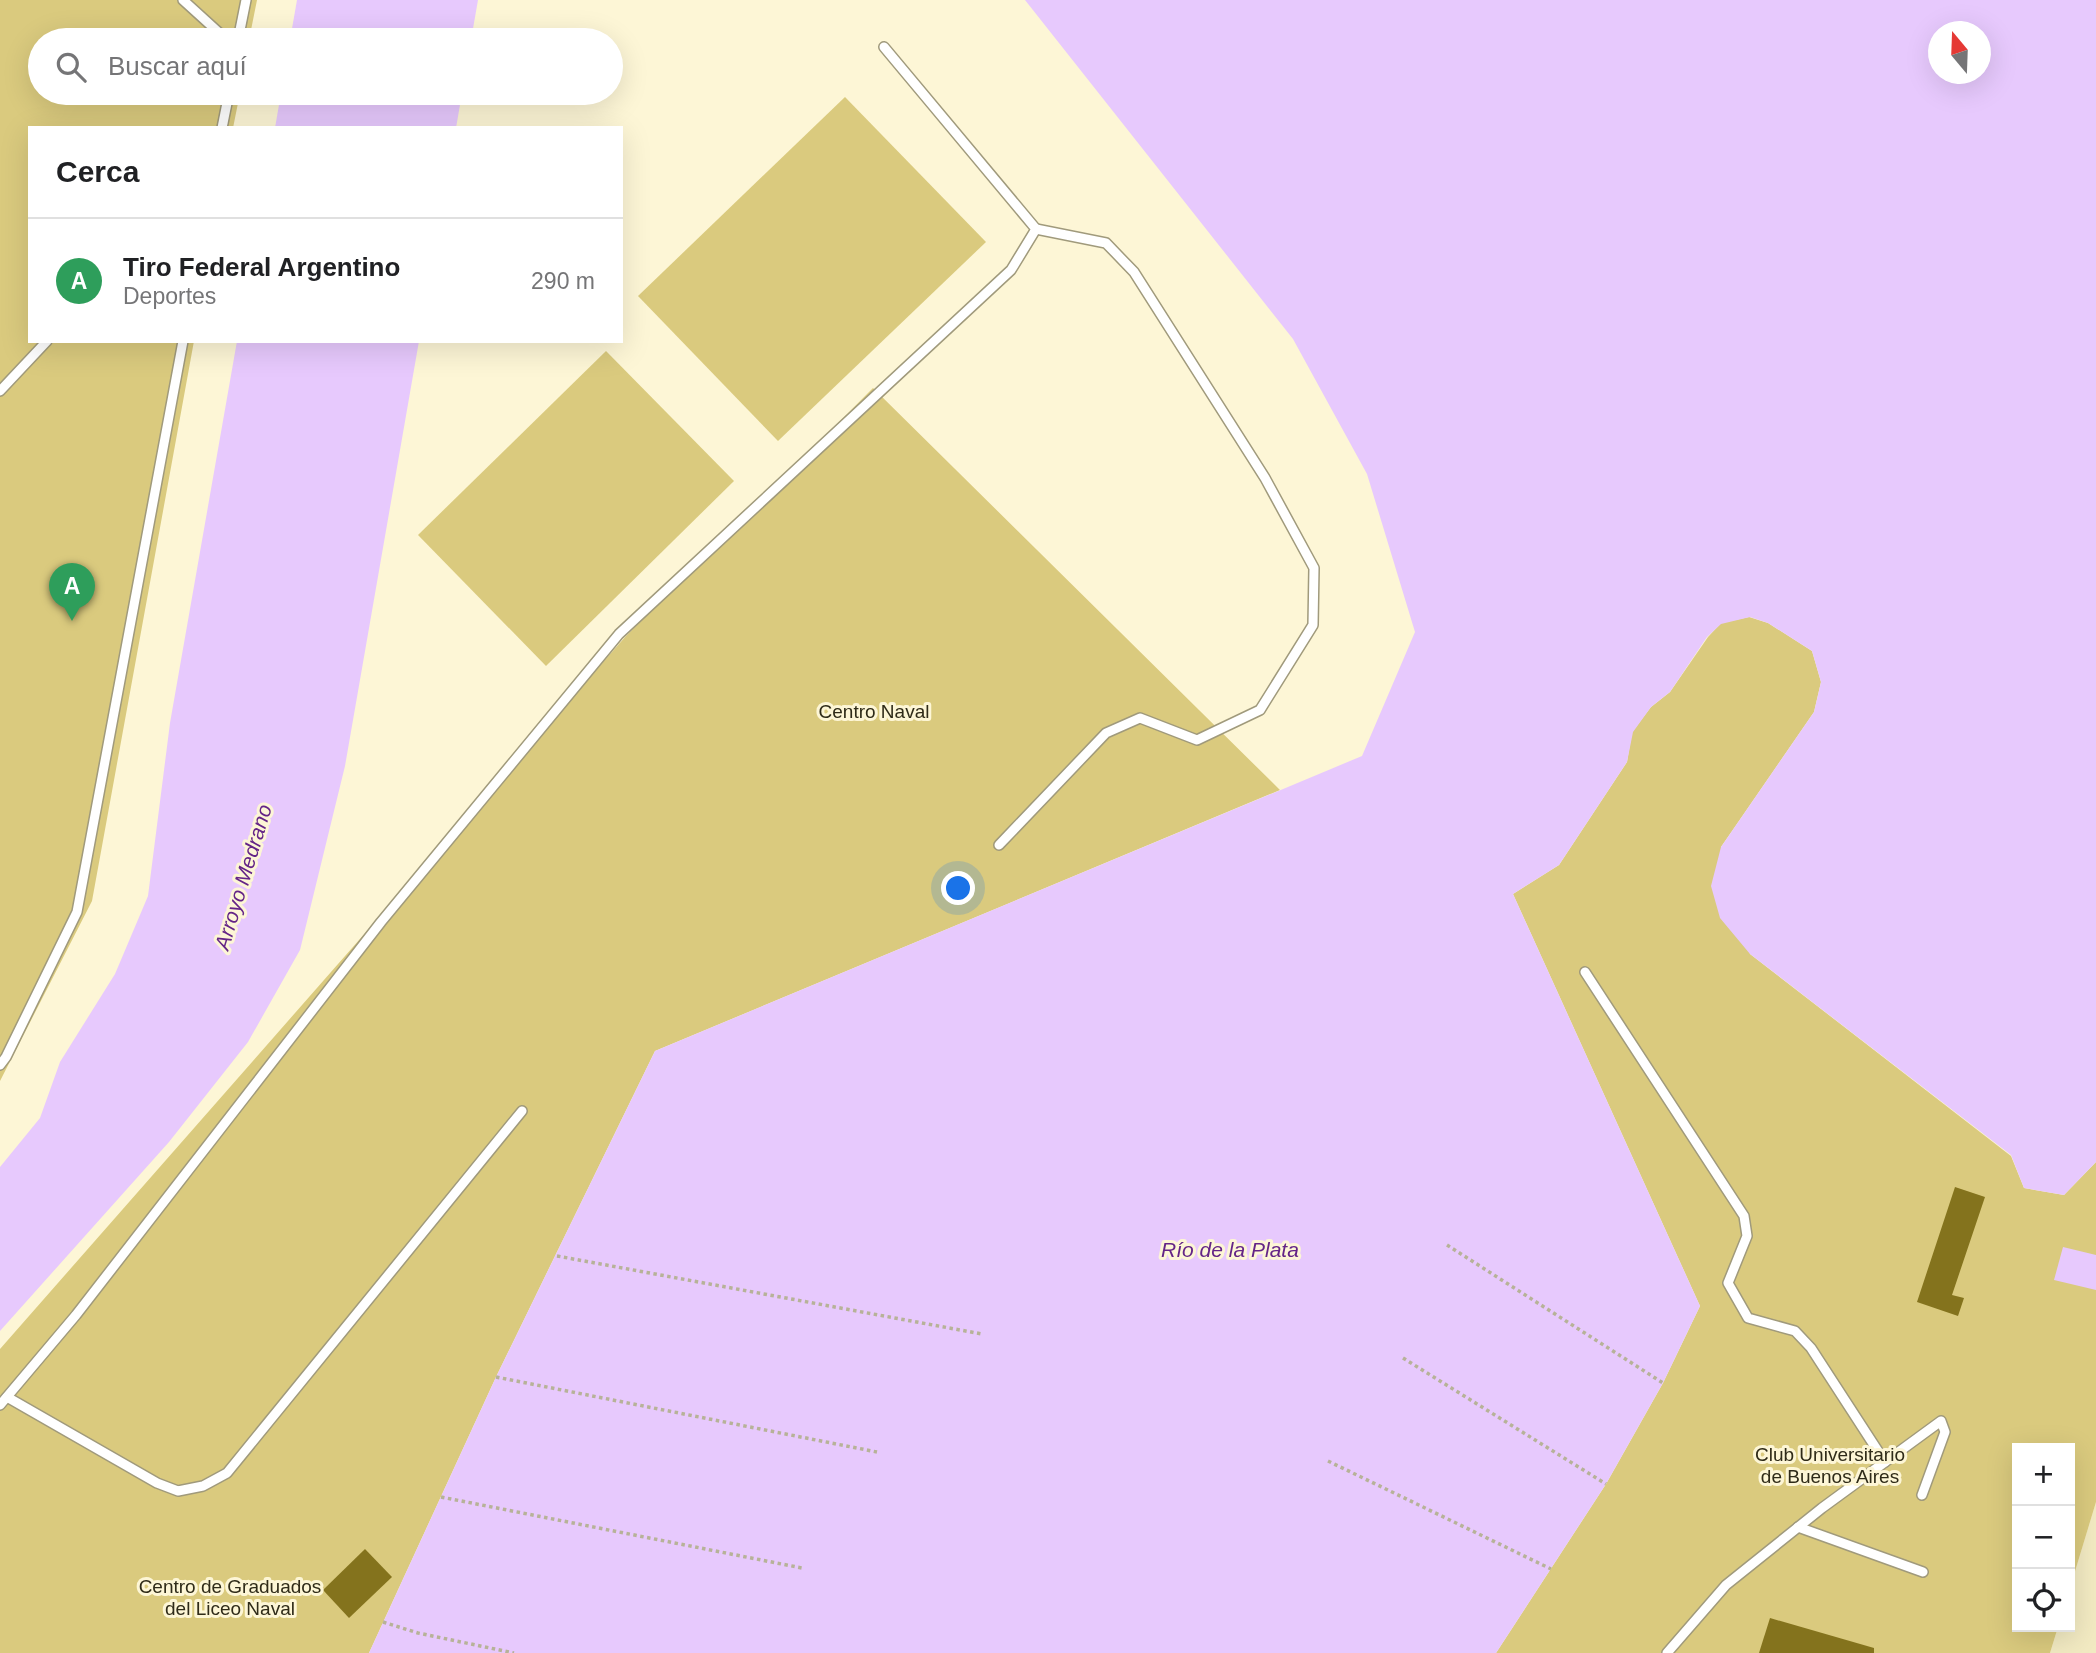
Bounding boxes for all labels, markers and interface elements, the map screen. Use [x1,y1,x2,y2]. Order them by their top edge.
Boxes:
north arrow [1928,21,1991,84]
search box [28,28,623,105]
icon: search [52,48,90,86]
text: Buscar aquí [108,51,247,81]
text: Cerca [56,155,139,188]
text: Tiro Federal Argentino [123,252,400,282]
text: A [71,268,87,294]
text: 290 m [531,268,595,294]
text: Deportes [123,283,216,309]
pin: A [49,563,95,621]
park label: Centro Naval [819,701,929,722]
water label: Arroyo Medrano [209,801,276,954]
your location [941,871,975,905]
water label: Río de la Plata [1161,1238,1299,1261]
map controls [2012,1443,2075,1632]
button: + [2012,1443,2075,1506]
park label: Club Universitario de Buenos Aires [1755,1444,1905,1487]
button: − [2012,1506,2075,1569]
button: locate [2012,1569,2075,1632]
park label: Centro de Graduados del Liceo Naval [139,1576,321,1619]

